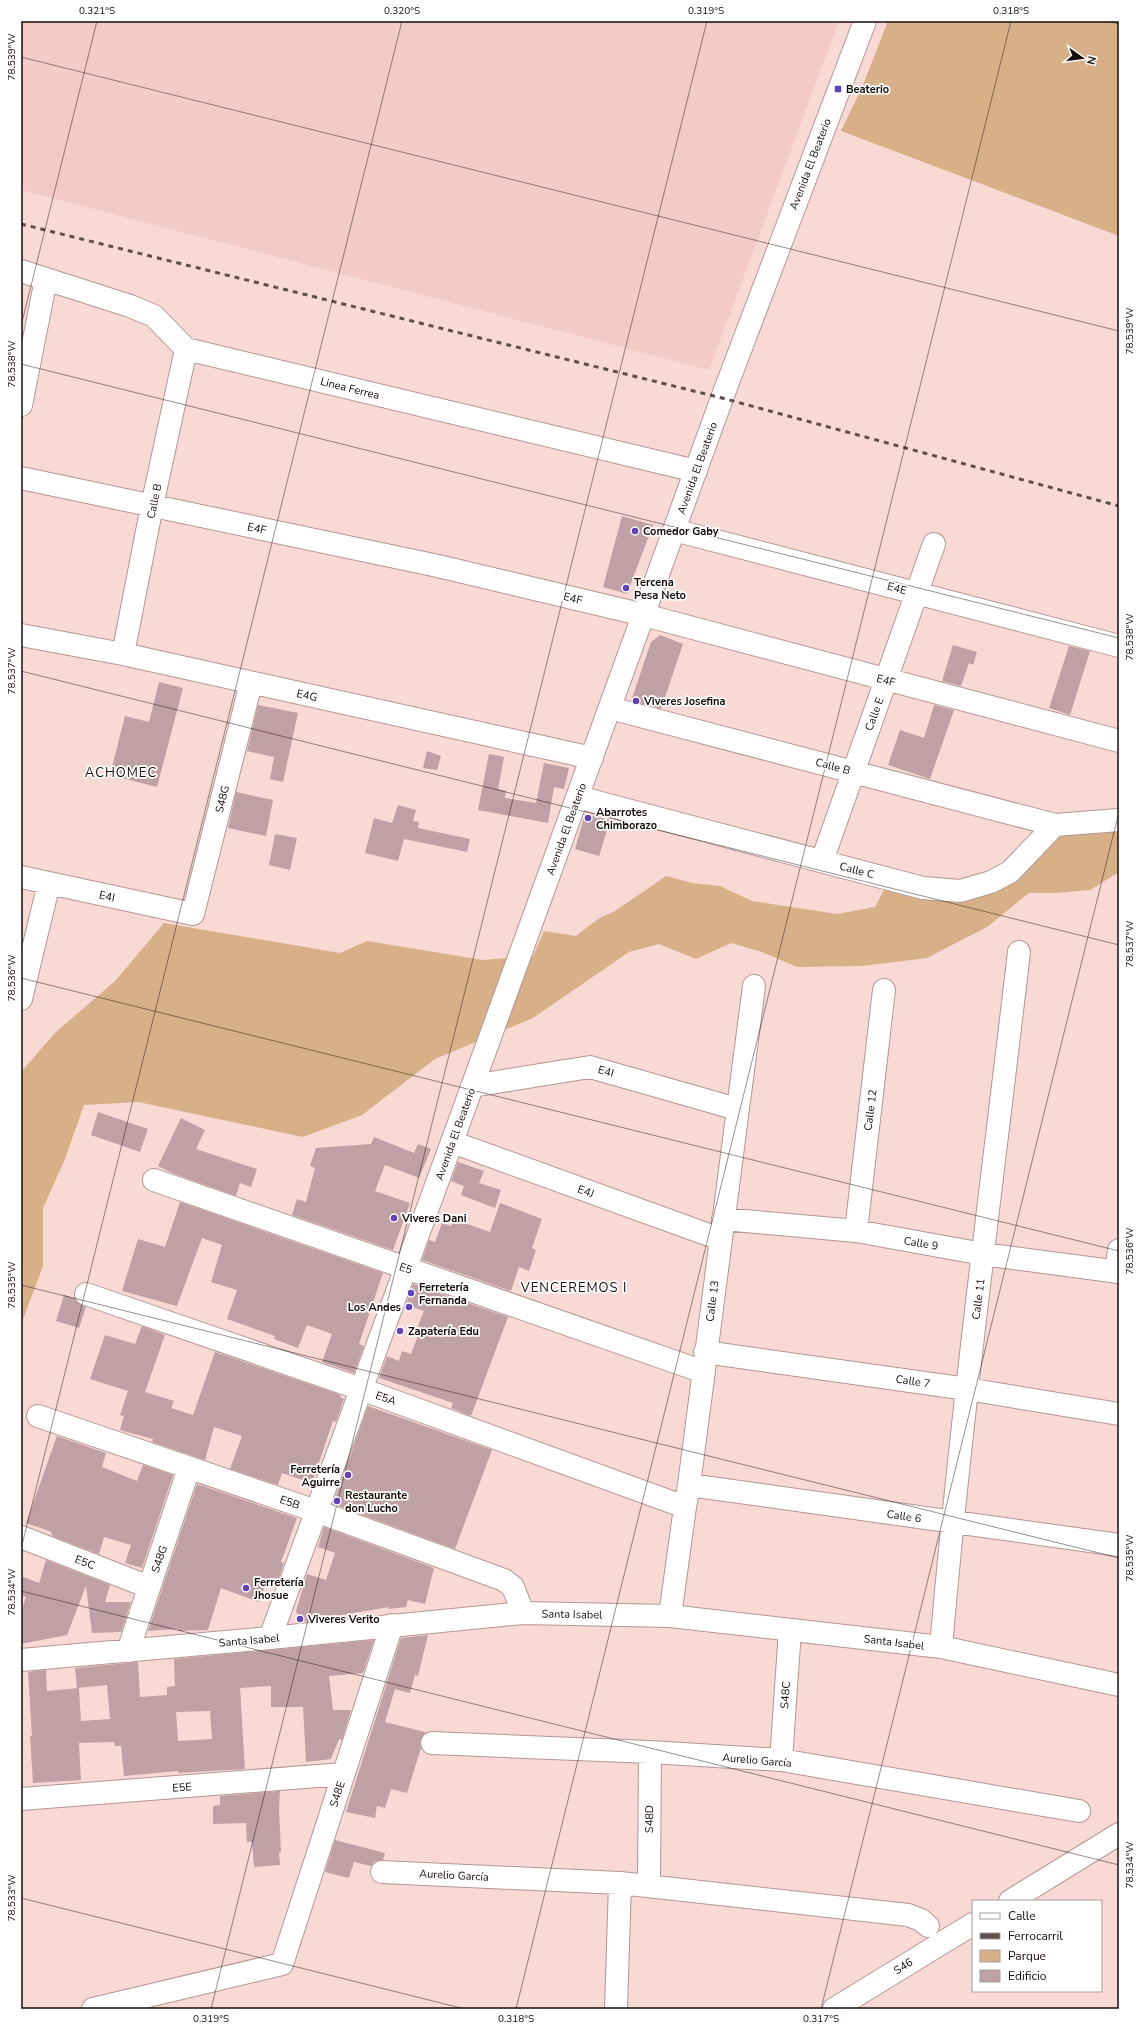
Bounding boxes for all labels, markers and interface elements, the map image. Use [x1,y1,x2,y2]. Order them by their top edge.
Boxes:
text: 0.321°S [79,4,115,18]
text: 0.320°S [384,4,420,18]
text: 0.319°S [688,4,724,18]
text: 0.318°S [993,4,1029,18]
text: 78.539°W [5,33,19,81]
north arrow [1062,38,1102,78]
text: N [1083,54,1099,66]
place label: Beaterio [846,82,889,97]
marker: Beaterio [833,84,843,94]
street label: Avenida El Beaterio [786,116,835,212]
text: 78.539°W [1123,307,1137,355]
text: 78.538°W [5,340,19,388]
street label: Linea Ferrea [319,374,381,403]
street label: Avenida El Beaterio [674,420,721,516]
street label: Calle B [143,482,166,520]
street label: E4F [246,519,268,538]
place label: Comedor Gaby [643,524,719,539]
marker: Comedor Gaby [630,526,640,536]
place label: Tercena Pesa Neto [634,575,686,603]
street label: E4E [886,579,908,598]
marker: Tercena Pesa Neto [621,583,631,593]
street label: E4F [562,589,584,608]
text: 78.538°W [1123,613,1137,661]
text: 78.537°W [5,647,19,695]
street label: E4F [875,671,897,690]
street label: E4G [295,686,319,705]
place label: Viveres Josefina [643,694,726,709]
street label: Calle E [862,695,887,733]
marker: Viveres Josefina [631,696,641,706]
street label: Calle B [814,755,852,778]
district label: ACHOMEC [85,764,157,782]
street label: Avenida El Beaterio [543,781,590,877]
street label: S48G [212,784,233,814]
place label: Abarrotes Chimborazo [596,805,657,833]
marker: Abarrotes Chimborazo [583,813,593,823]
street label: Calle C [838,859,876,882]
street label: E4I [98,888,116,905]
text: 78.537°W [1123,920,1137,968]
text: 78.536°W [5,954,19,1002]
street label: E4I [596,1062,615,1081]
street label: Avenida El Beaterio [432,1086,479,1182]
street label: Calle 12 [861,1089,880,1132]
street label: E4J [575,1182,596,1201]
place label: Viveres Dani [401,1211,467,1226]
marker: Viveres Dani [389,1213,399,1223]
text: 78.536°W [1123,1227,1137,1275]
street label: Calle 9 [902,1233,939,1254]
street label: E5 [397,1259,415,1278]
text: 78.535°W [5,1261,19,1309]
street label: Calle 11 [969,1278,988,1321]
district label: VENCEREMOS I [520,1279,627,1297]
place label: Ferretería Fernanda [419,1280,469,1308]
street label: Calle 13 [703,1280,722,1323]
marker: Ferretería Fernanda [406,1288,416,1298]
place label: Los Andes [348,1300,401,1315]
marker: Los Andes [404,1302,414,1312]
place label: Zapatería Edu [408,1324,479,1339]
marker: Zapatería Edu [395,1326,405,1336]
street label: Calle 7 [895,1372,931,1391]
street label: E5A [373,1388,398,1409]
place label: Ferretería Aguirre [290,1462,340,1490]
marker: Ferretería Aguirre [343,1470,353,1480]
place label: Restaurante don Lucho [345,1488,407,1516]
street label: E5B [278,1492,302,1513]
marker: Restaurante don Lucho [332,1496,342,1506]
street label: Calle 6 [886,1507,923,1526]
text: 78.535°W [1123,1534,1137,1582]
street label: S48G [148,1543,171,1575]
street label: E5C [73,1552,97,1573]
text: 78.534°W [5,1568,19,1616]
place label: Ferretería Jhosue [253,1575,304,1603]
marker: Ferretería Jhosue [241,1583,251,1593]
street label: Santa Isabel [541,1606,603,1623]
place label: Viveres Verito [307,1612,380,1627]
marker: Viveres Verito [295,1614,305,1624]
street label: Santa Isabel [218,1630,281,1651]
street label: Santa Isabel [863,1631,926,1654]
street label: S48C [777,1681,794,1709]
street label: Aurelio García [722,1750,793,1771]
street label: E5E [172,1779,192,1796]
street label: S48E [326,1779,349,1809]
street label: S48D [642,1805,657,1833]
text: 78.534°W [1123,1841,1137,1889]
street label: Aurelio García [419,1866,489,1885]
text: 78.533°W [5,1874,19,1922]
legend [972,1900,1102,1992]
text: Calle [1008,1908,1036,1924]
text: Ferrocarril [1008,1928,1063,1944]
text: Parque [1008,1948,1046,1964]
street label: S46 [891,1955,916,1978]
text: Edificio [1008,1968,1047,1984]
text: 0.319°S [193,2012,229,2026]
text: 0.318°S [498,2012,534,2026]
text: 0.317°S [803,2012,839,2026]

